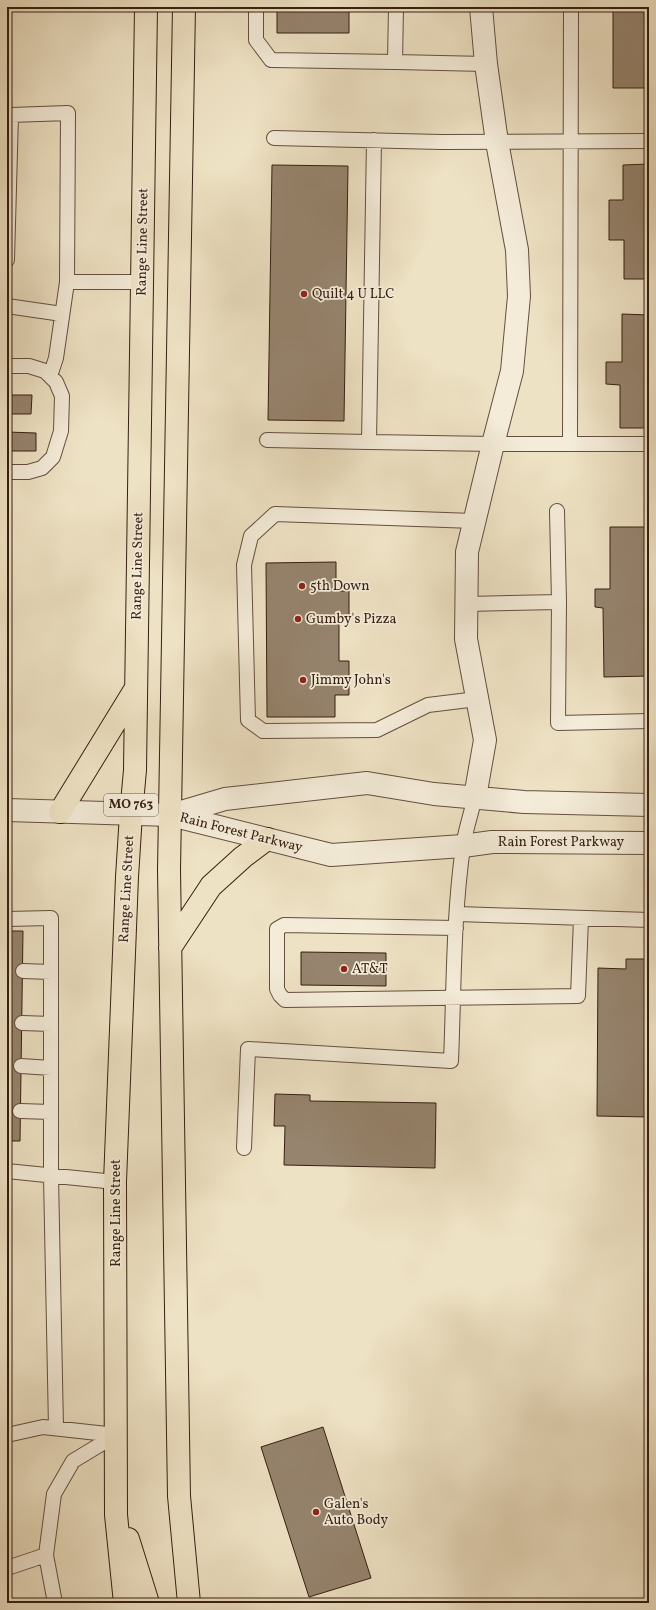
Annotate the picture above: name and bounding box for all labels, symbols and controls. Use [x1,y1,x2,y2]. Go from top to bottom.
street label: Range Line Street [133,188,153,296]
place label: Quilt 4 U LLC [312,285,394,304]
marker: Quilt 4 U LLC [299,289,309,299]
street label: Range Line Street [128,512,148,620]
place label: 5th Down [310,577,370,596]
marker: 5th Down [297,581,307,591]
place label: Gumby's Pizza [306,610,397,629]
marker: Gumby's Pizza [293,614,303,624]
place label: Jimmy John's [311,671,391,690]
marker: Jimmy John's [298,675,308,685]
road number: MO 763 [104,794,158,816]
street label: Rain Forest Parkway [177,809,305,858]
street label: Rain Forest Parkway [498,833,625,852]
street label: Range Line Street [115,834,139,943]
place label: AT&T [352,960,388,979]
marker: AT&T [339,964,349,974]
street label: Range Line Street [107,1159,126,1267]
place label: Galen's Auto Body [324,1495,389,1530]
marker: Galen's Auto Body [311,1507,321,1517]

